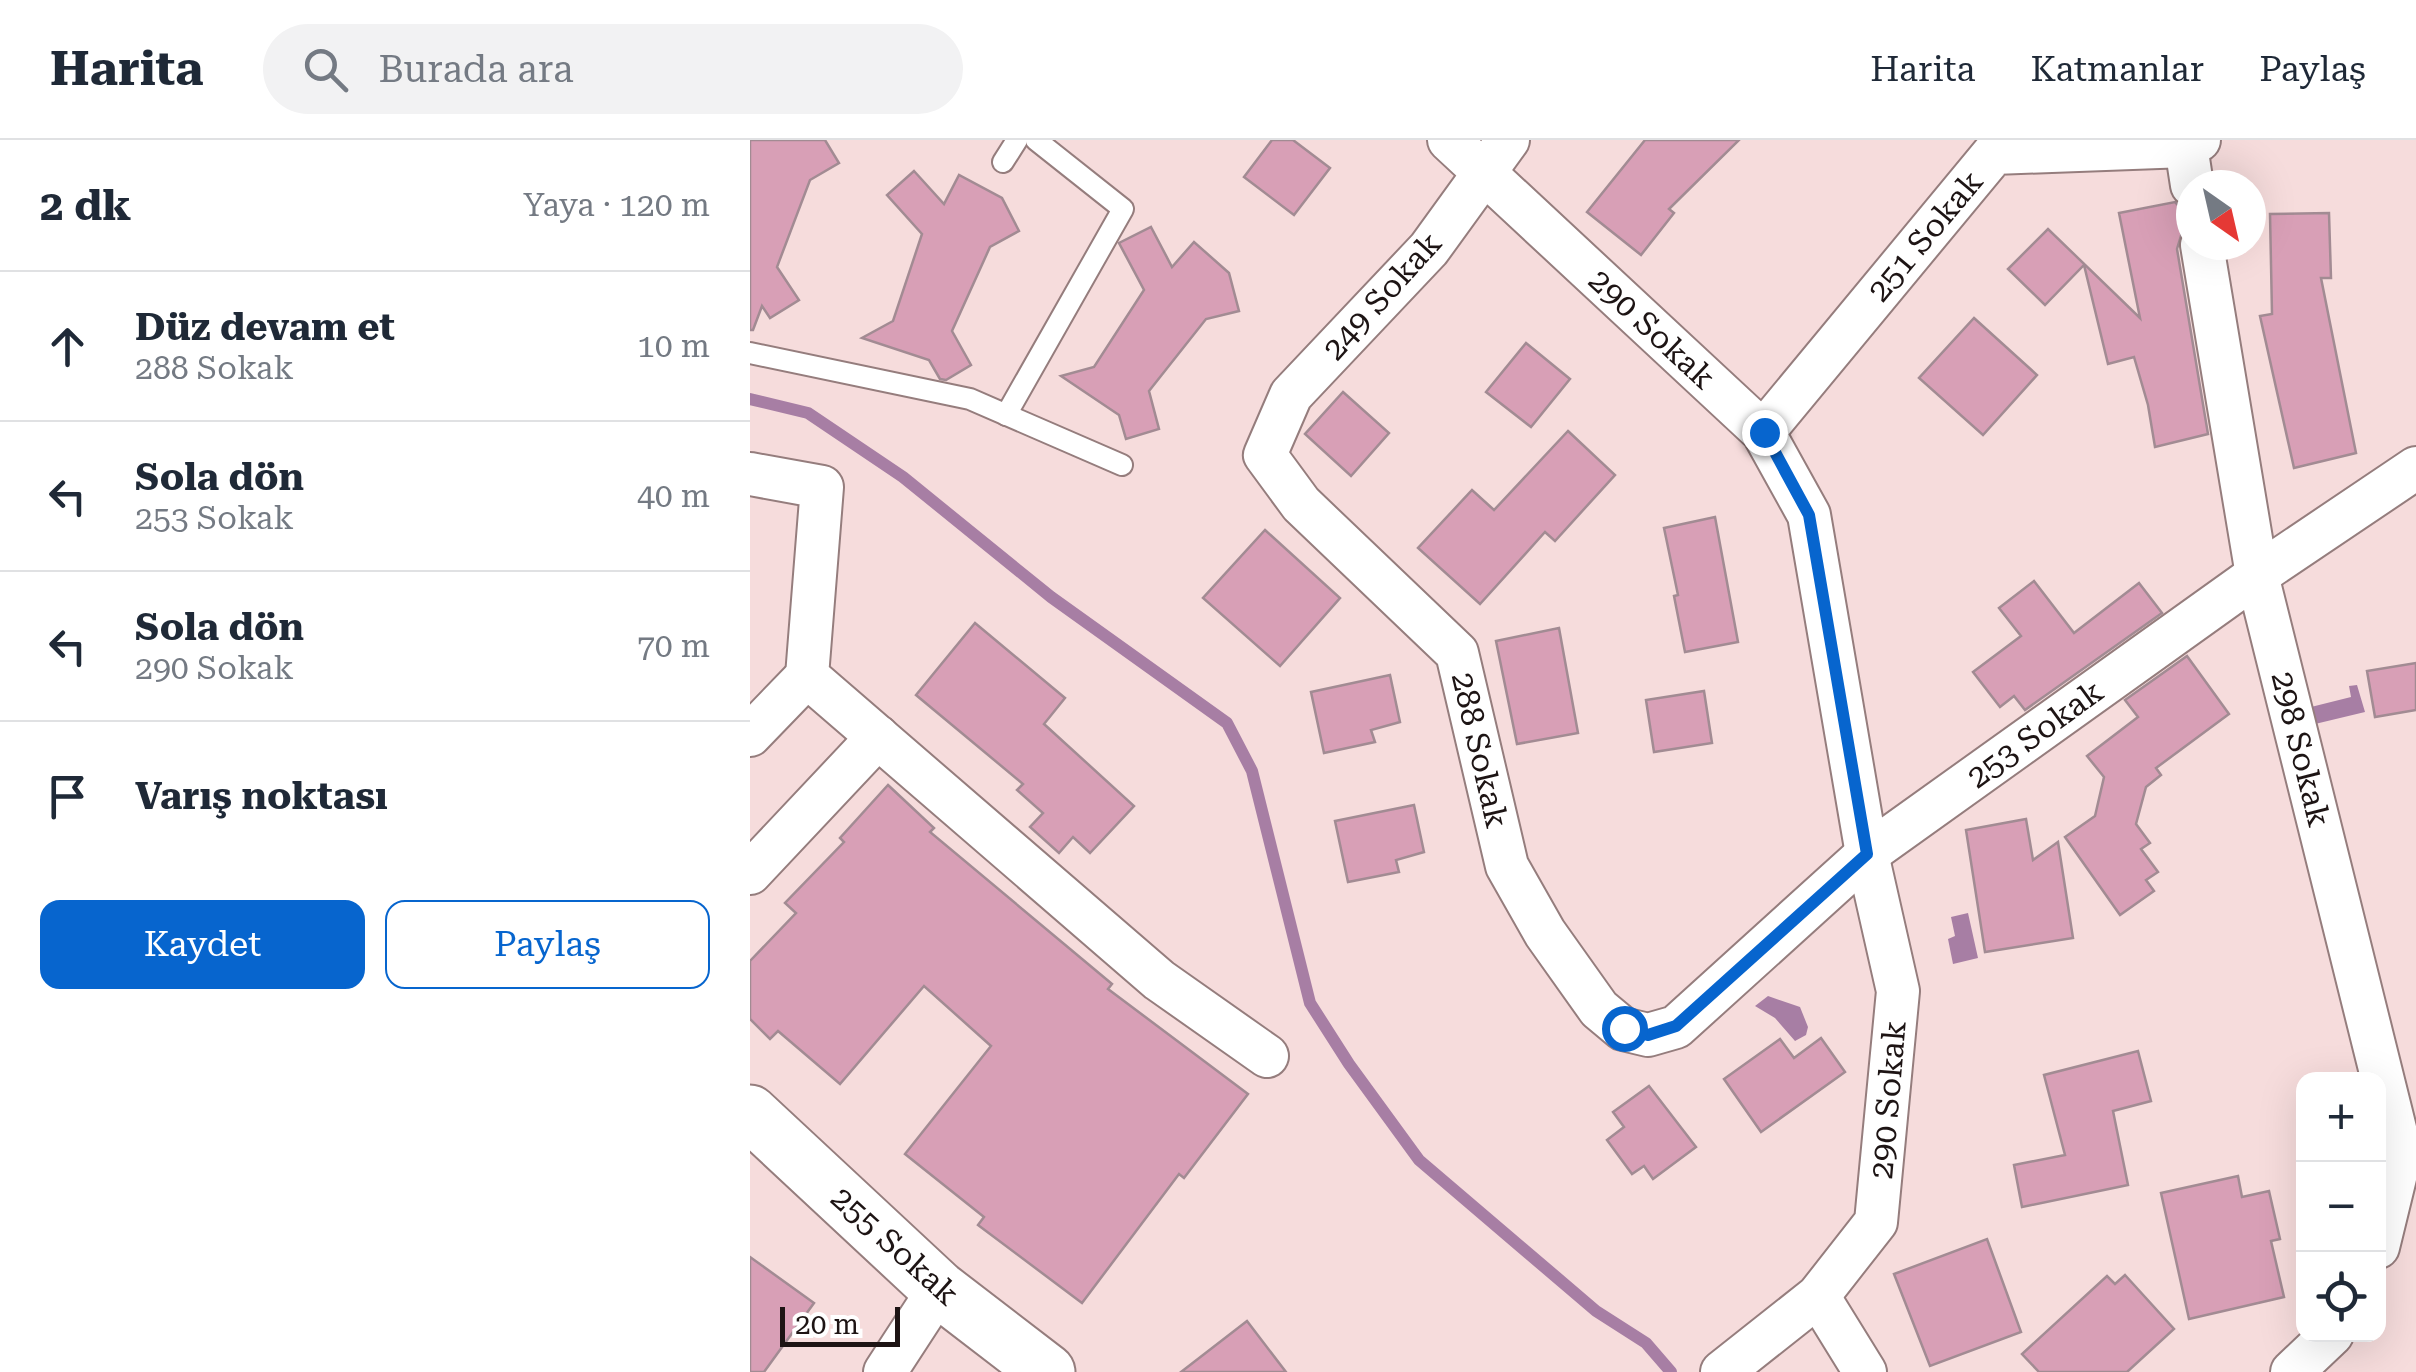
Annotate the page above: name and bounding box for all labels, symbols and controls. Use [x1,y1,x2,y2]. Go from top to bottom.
search box [263,24,963,114]
text: Harita [50,41,203,97]
icon: search [298,42,353,97]
text: Burada ara [378,47,574,91]
text: Harita [1870,49,1975,90]
text: Katmanlar [2030,49,2204,90]
text: Paylaş [2259,49,2366,90]
street label: 251 Sokak [1859,163,1991,309]
north arrow [2176,170,2266,260]
text: 2 dk [40,181,131,230]
text: Yaya · 120 m [523,186,710,224]
street label: 249 Sokak [1315,224,1449,368]
street label: 290 Sokak [1581,261,1723,397]
text: Düz devam et [135,305,395,349]
icon: ahead [40,319,95,374]
text: 10 m [637,327,710,365]
text: 288 Sokak [135,349,294,387]
route end [1742,410,1788,456]
text: Sola dön [135,455,304,499]
icon: left [40,469,95,524]
text: 40 m [637,477,710,515]
text: 253 Sokak [135,499,294,537]
text: Sola dön [135,605,304,649]
icon: left [40,619,95,674]
text: 70 m [637,627,710,665]
text: 290 Sokak [135,649,294,687]
street label: 298 Sokak [2263,667,2339,831]
street label: 288 Sokak [1444,668,1516,832]
street label: 253 Sokak [1960,672,2110,796]
icon: arrive [40,769,95,824]
text: Varış noktası [135,774,388,818]
button: Kaydet [40,900,365,989]
button: Paylaş [385,900,710,989]
route start [1602,1006,1648,1052]
street label: 290 Sokak [1862,1019,1914,1181]
map controls [2296,1072,2386,1342]
button: + [2296,1072,2386,1162]
button: − [2296,1162,2386,1252]
street label: 255 Sokak [823,1179,967,1313]
button: locate [2296,1252,2386,1342]
scale bar [780,1302,900,1346]
text: 20 m [795,1308,859,1341]

